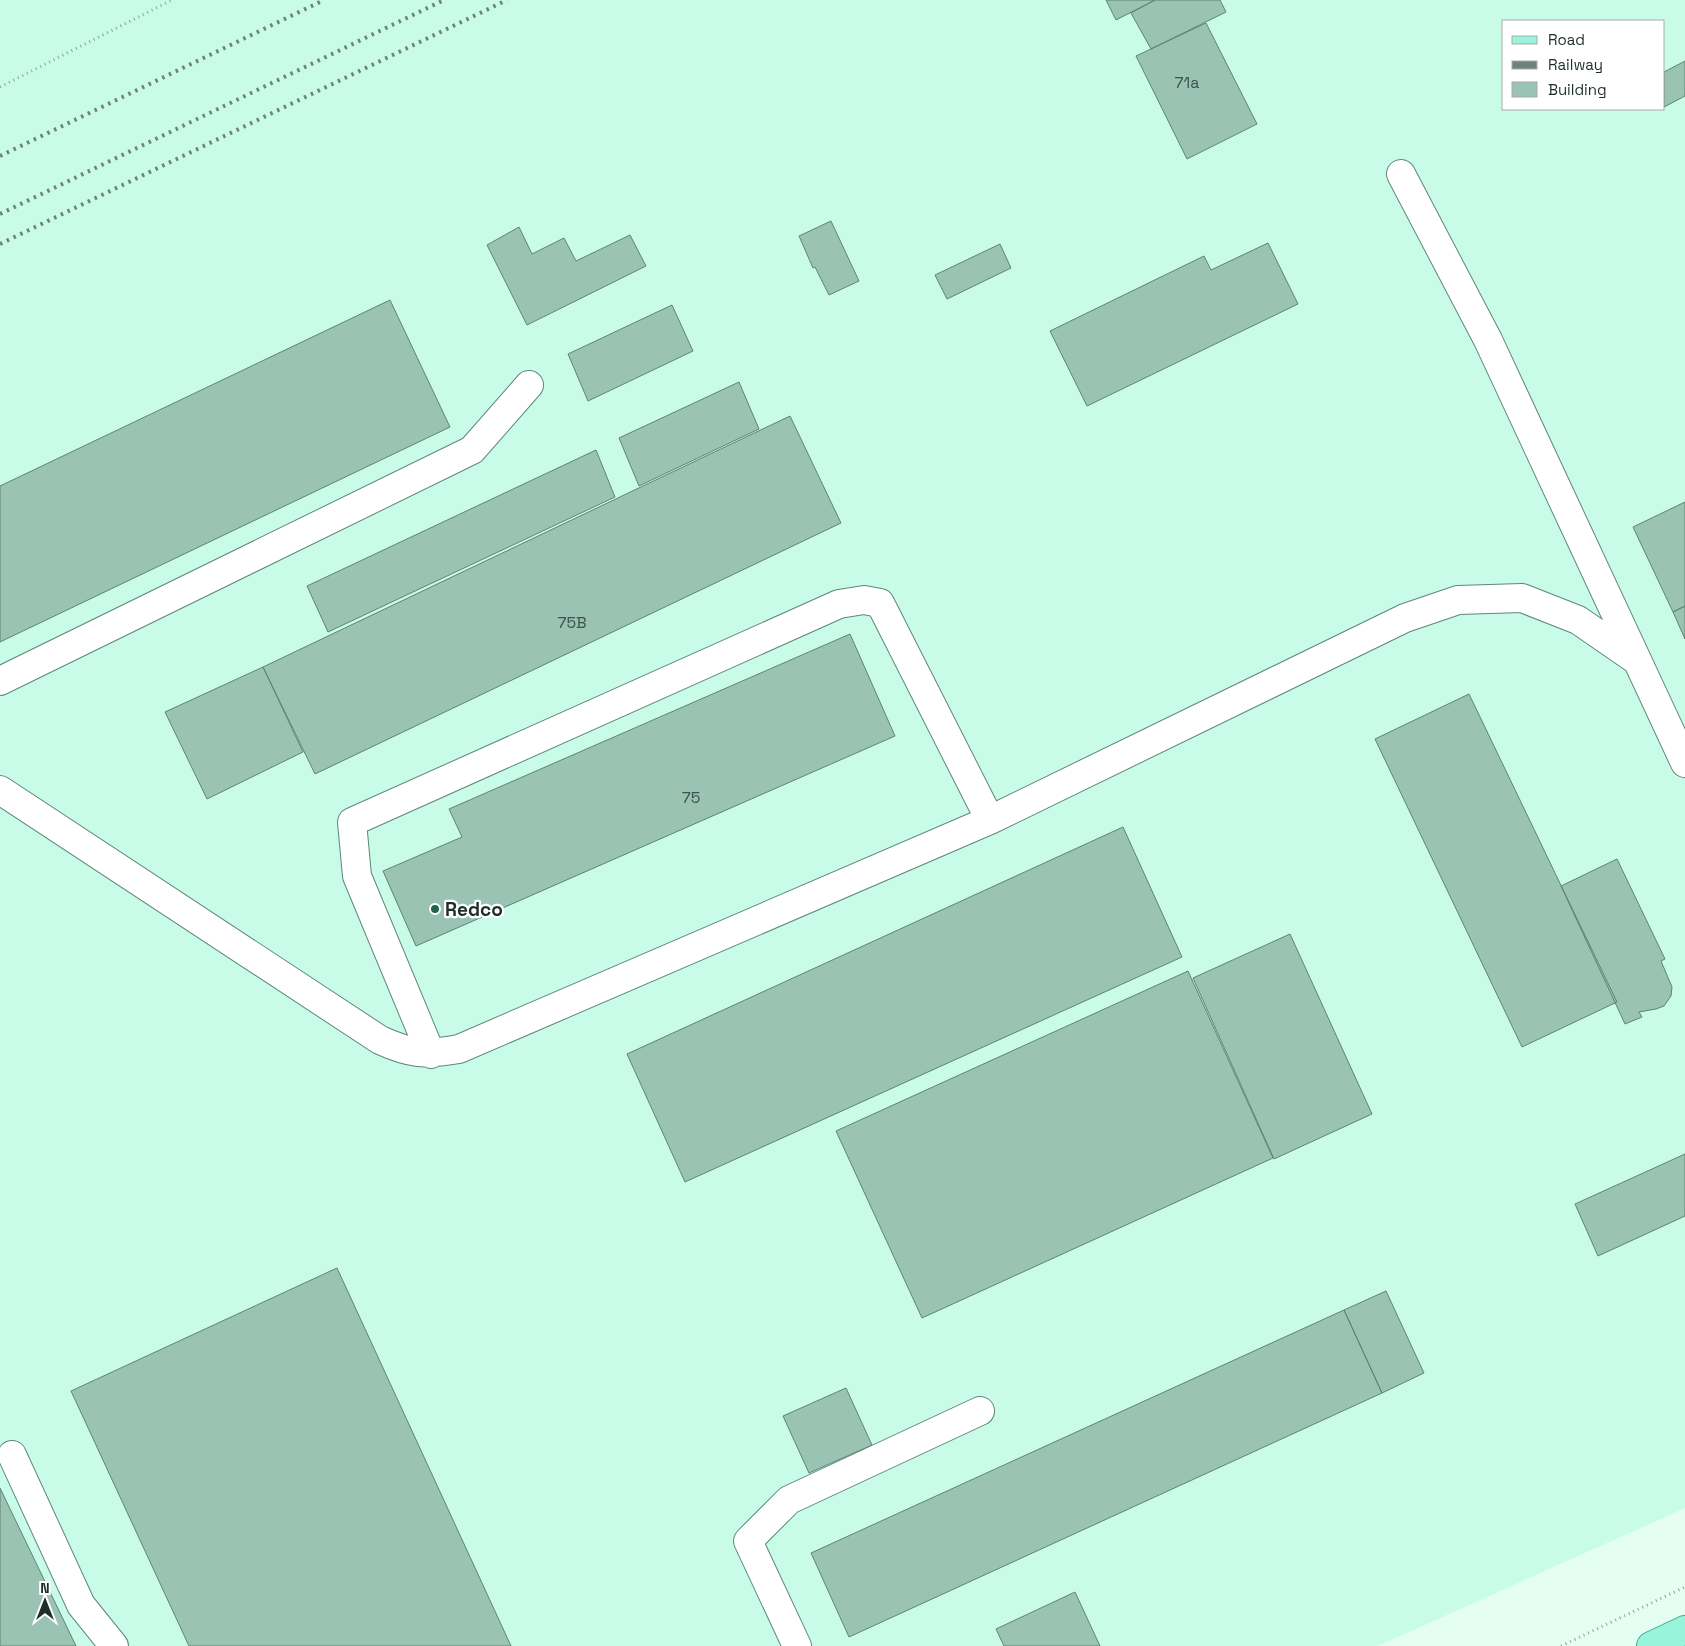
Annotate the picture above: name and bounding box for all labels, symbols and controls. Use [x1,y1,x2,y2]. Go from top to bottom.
legend [1502,20,1665,110]
text: Road [1548,30,1585,49]
text: Railway [1548,55,1603,74]
house number: 71a [1175,72,1199,93]
text: Building [1548,80,1607,99]
house number: 75B [557,612,587,633]
house number: 75 [682,787,700,808]
place label: Redco [445,897,503,922]
marker: Redco [429,903,441,915]
north arrow [20,1576,70,1626]
text: N [40,1579,50,1597]

